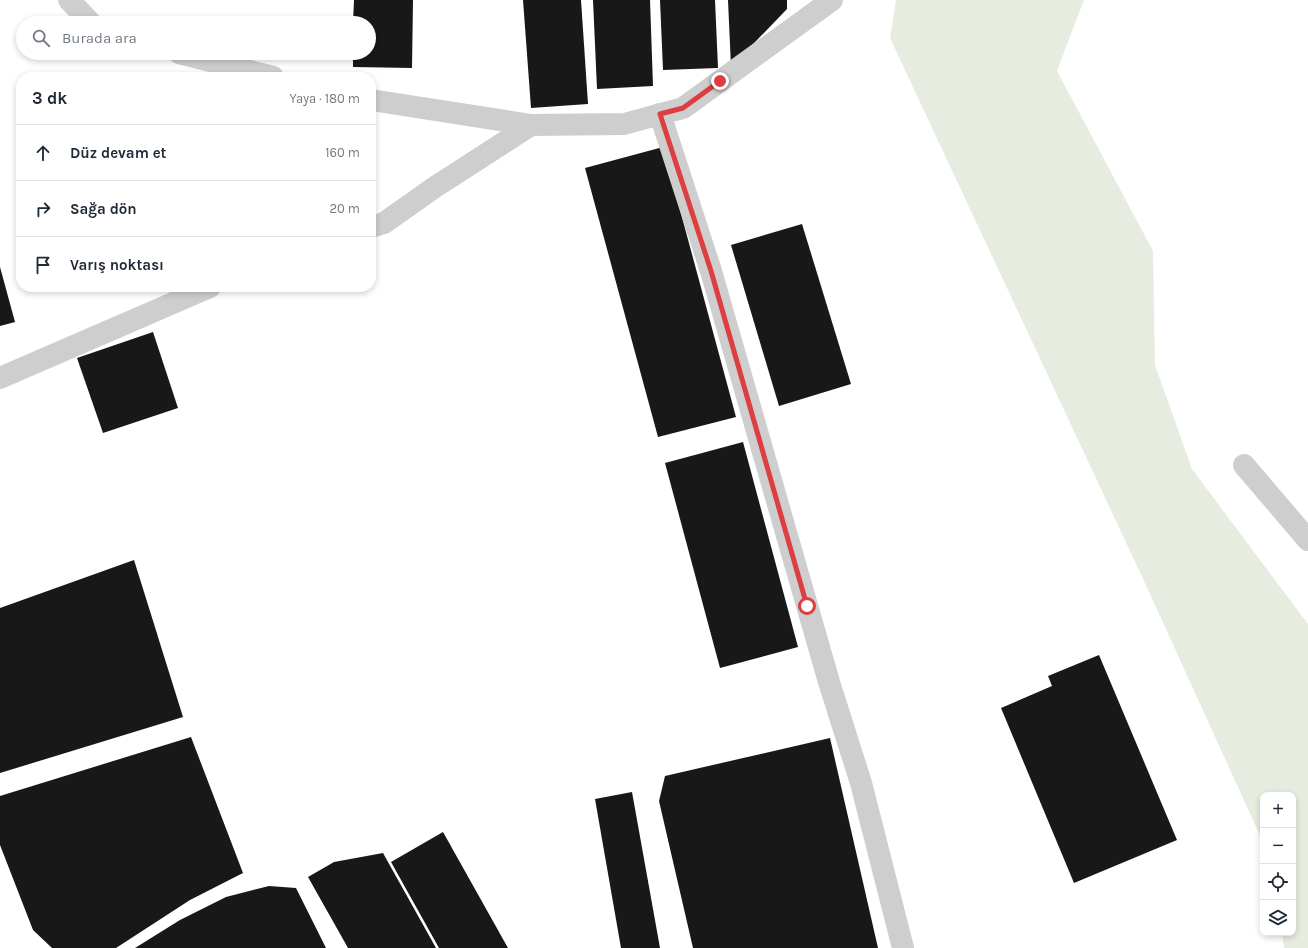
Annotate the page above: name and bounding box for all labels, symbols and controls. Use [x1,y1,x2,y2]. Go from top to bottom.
search box [16,16,376,60]
icon: search [30,27,52,49]
text: Burada ara [62,29,137,47]
route end [711,72,729,90]
text: 3 dk [32,88,67,108]
text: Yaya · 180 m [290,91,360,106]
icon: ahead [32,142,54,164]
text: Düz devam et [70,144,167,162]
text: 160 m [325,145,360,160]
icon: right [32,198,54,220]
text: Sağa dön [70,200,137,218]
text: 20 m [330,201,360,216]
icon: arrive [32,254,54,276]
text: Varış noktası [70,256,164,274]
route start [798,597,816,615]
map controls [1260,792,1296,936]
button: + [1260,792,1296,828]
button: − [1260,828,1296,864]
button: locate [1260,864,1296,900]
button: layers [1260,900,1296,936]

